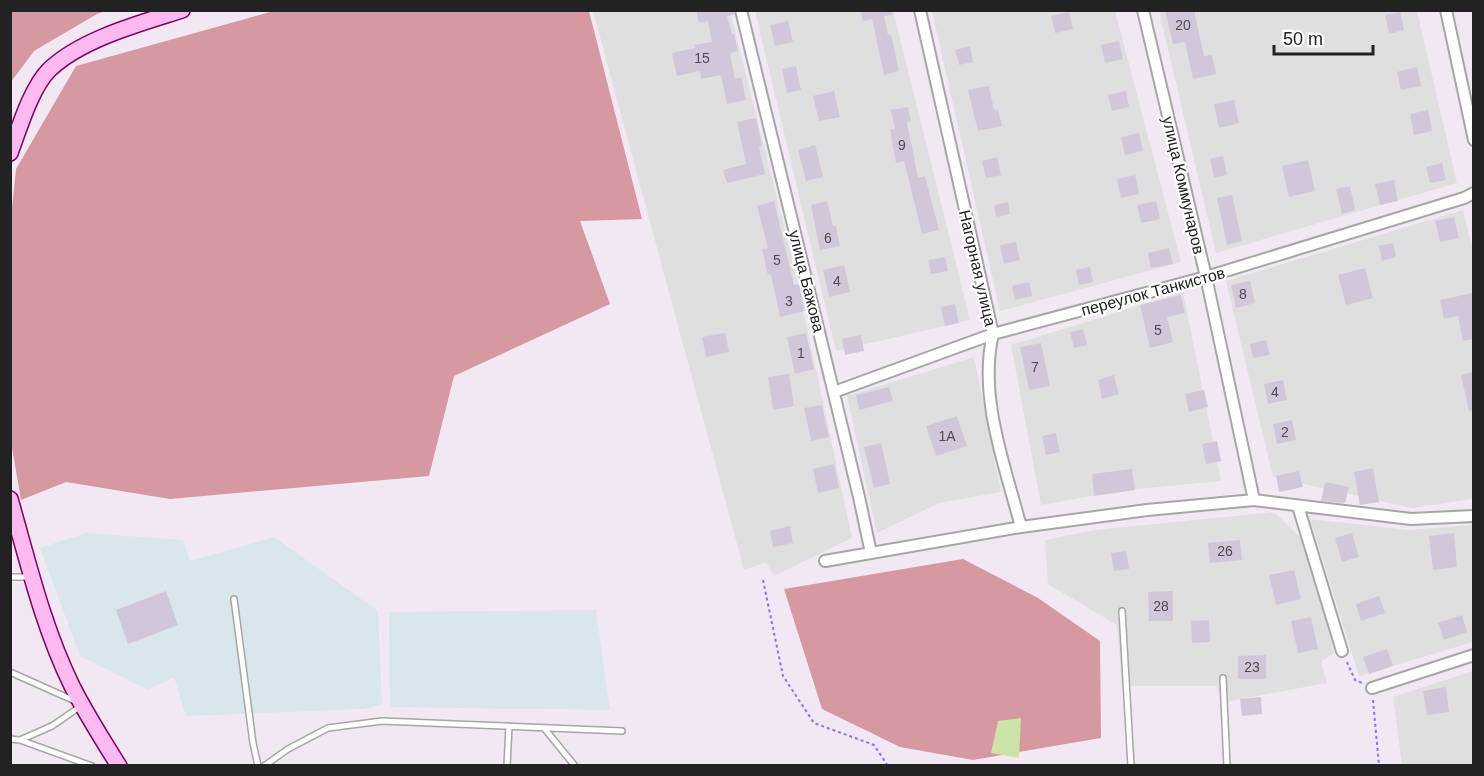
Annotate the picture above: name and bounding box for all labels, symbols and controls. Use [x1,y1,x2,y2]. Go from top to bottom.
house number: 20 [1175,17,1191,33]
scale bar [1274,18,1373,56]
text: 50 m [1283,29,1323,49]
house number: 15 [694,50,710,66]
street label: улица Коммунаров [1159,115,1208,256]
house number: 9 [898,137,906,153]
street label: Нагорная улица [956,208,999,328]
street label: улица Бажова [786,228,827,334]
house number: 6 [824,230,832,246]
house number: 5 [773,252,781,268]
street label: переулок Танкистов [1079,264,1227,319]
house number: 4 [833,273,841,289]
house number: 8 [1239,286,1247,302]
house number: 3 [785,293,793,309]
house number: 5 [1154,322,1162,338]
house number: 1 [797,345,805,361]
house number: 7 [1031,359,1039,375]
house number: 4 [1271,384,1279,400]
house number: 2 [1281,424,1289,440]
house number: 1А [938,428,956,444]
house number: 26 [1217,543,1233,559]
house number: 28 [1153,598,1169,614]
house number: 23 [1244,659,1260,675]

